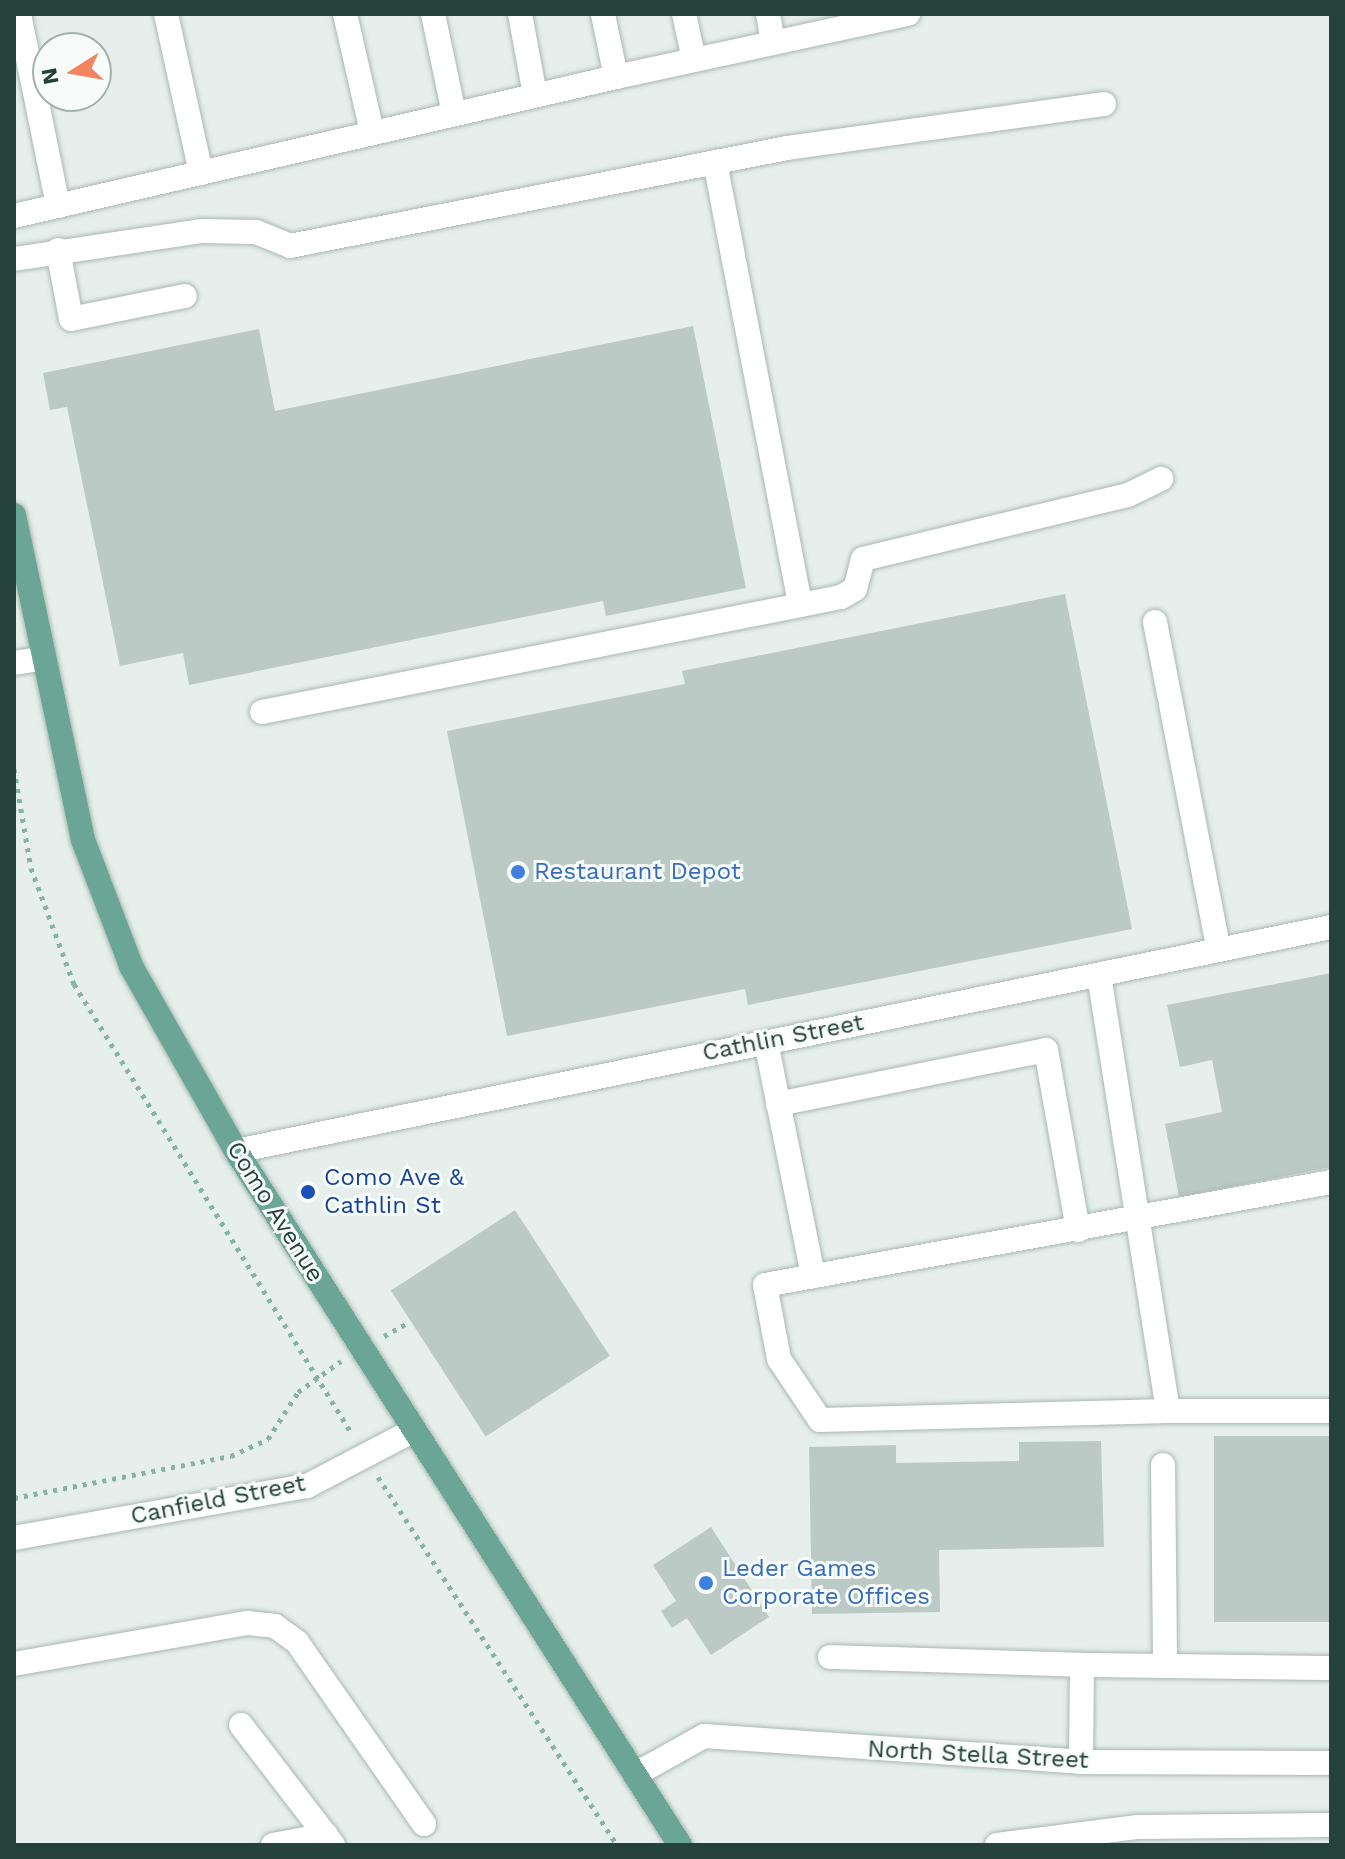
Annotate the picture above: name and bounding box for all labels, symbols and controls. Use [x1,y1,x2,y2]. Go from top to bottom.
north arrow [32,32,112,112]
text: N [36,66,64,87]
place label: Restaurant Depot [534,858,741,886]
marker: Restaurant Depot [509,863,527,881]
street label: Cathlin Street [700,1008,866,1068]
street label: Como Avenue [220,1136,330,1288]
place label: Como Ave & Cathlin St [324,1164,465,1220]
marker: Como Ave & Cathlin St [299,1183,317,1201]
street label: Canfield Street [128,1469,308,1531]
place label: Leder Games Corporate Offices [722,1555,930,1611]
marker: Leder Games Corporate Offices [697,1574,715,1592]
street label: North Stella Street [866,1735,1090,1775]

